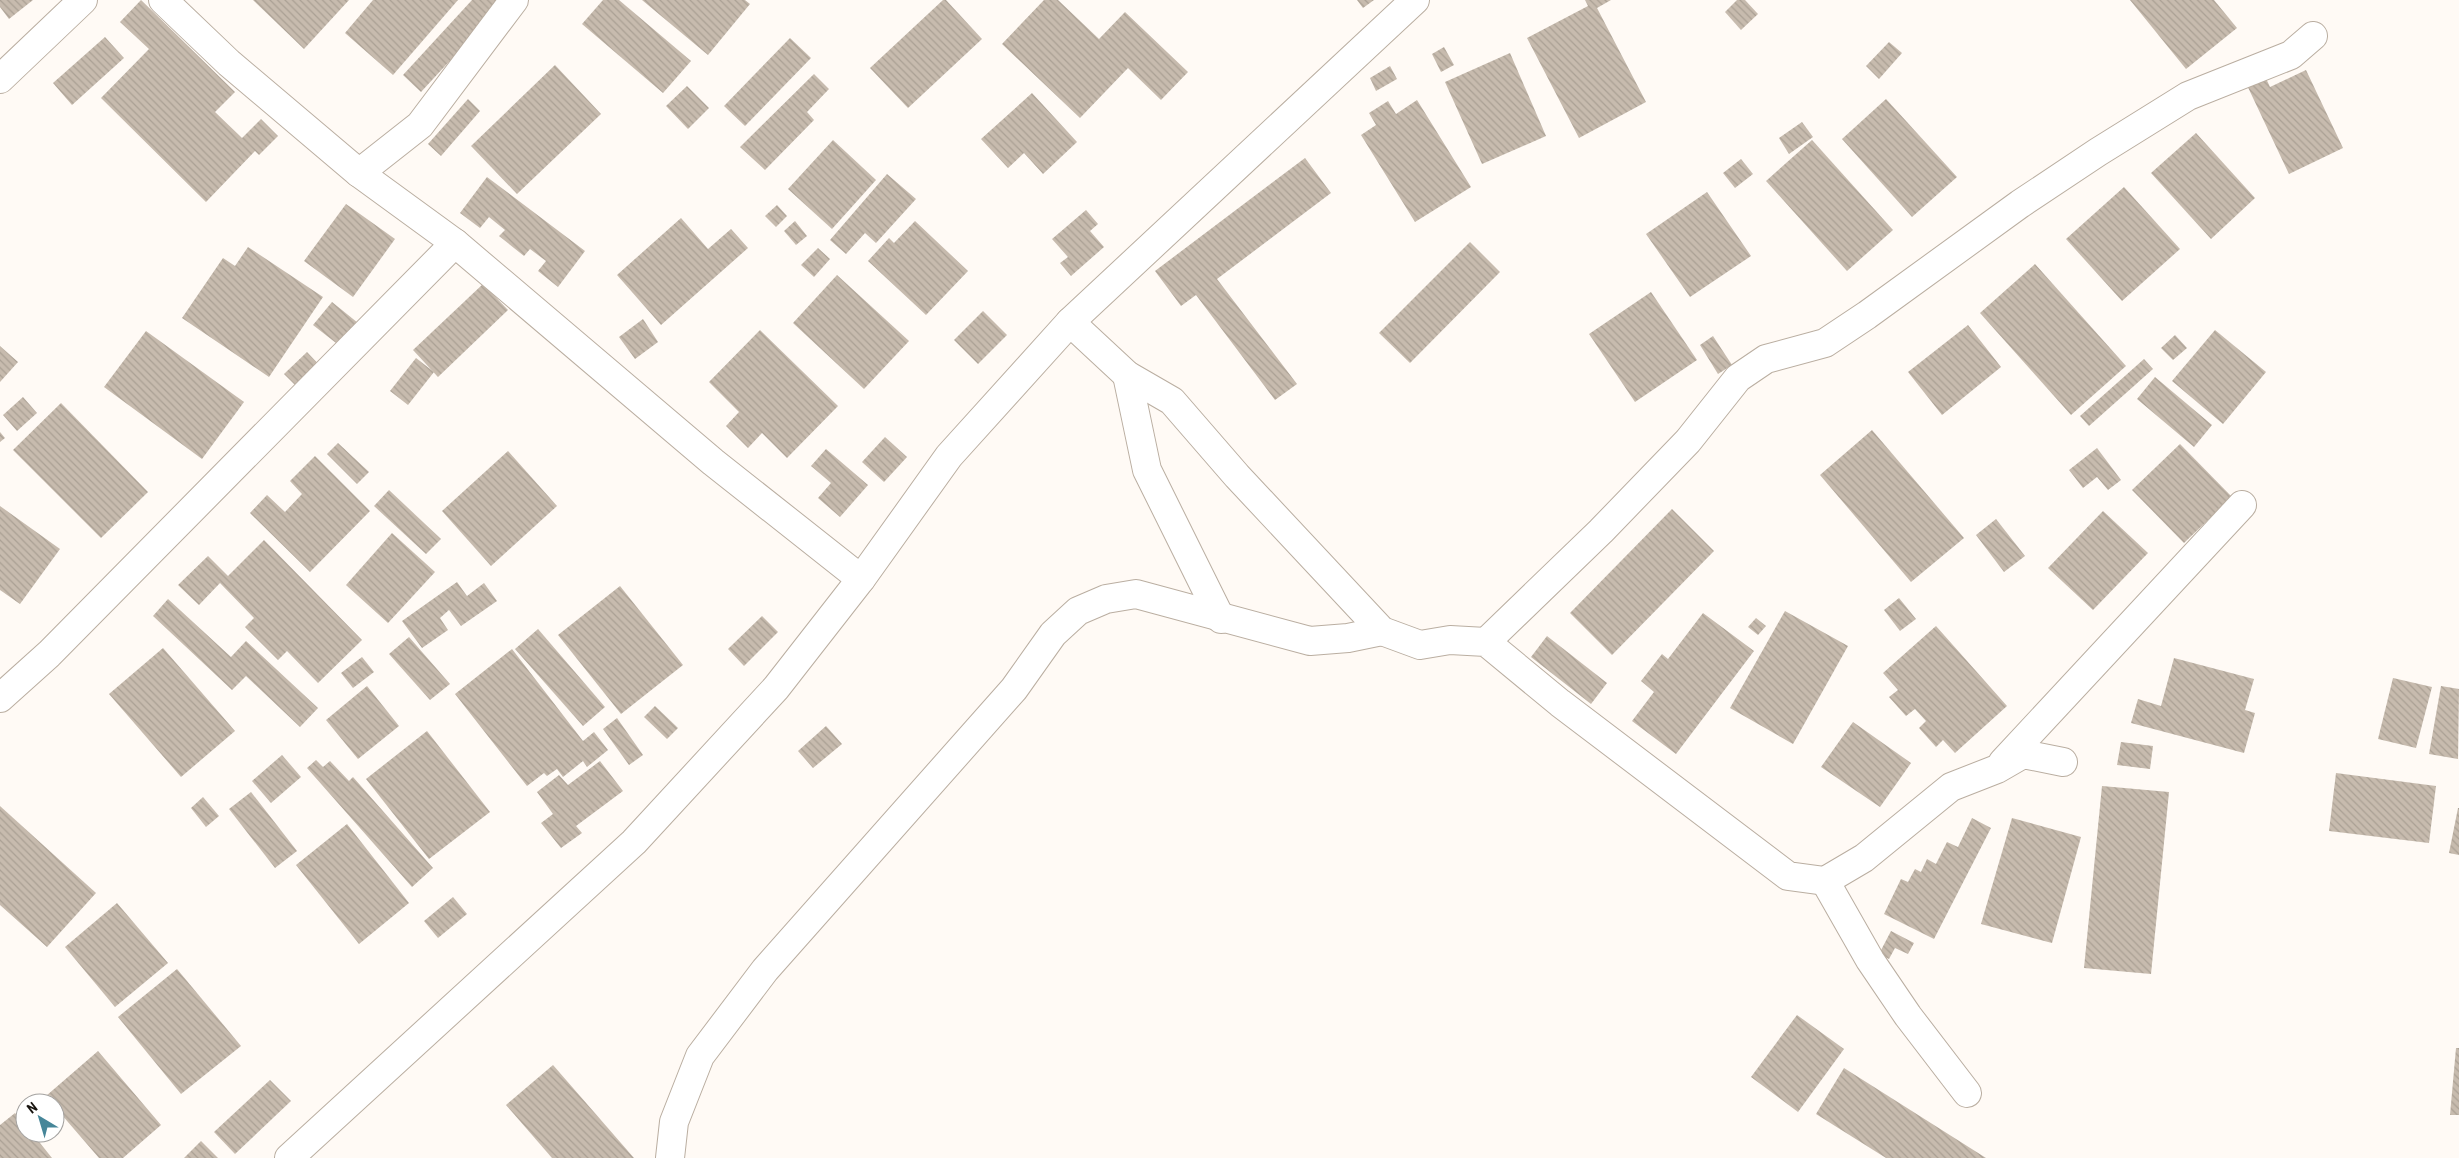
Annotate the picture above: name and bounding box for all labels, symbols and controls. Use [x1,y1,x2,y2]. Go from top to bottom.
north arrow [15,1093,65,1143]
text: N [24,1099,40,1117]

